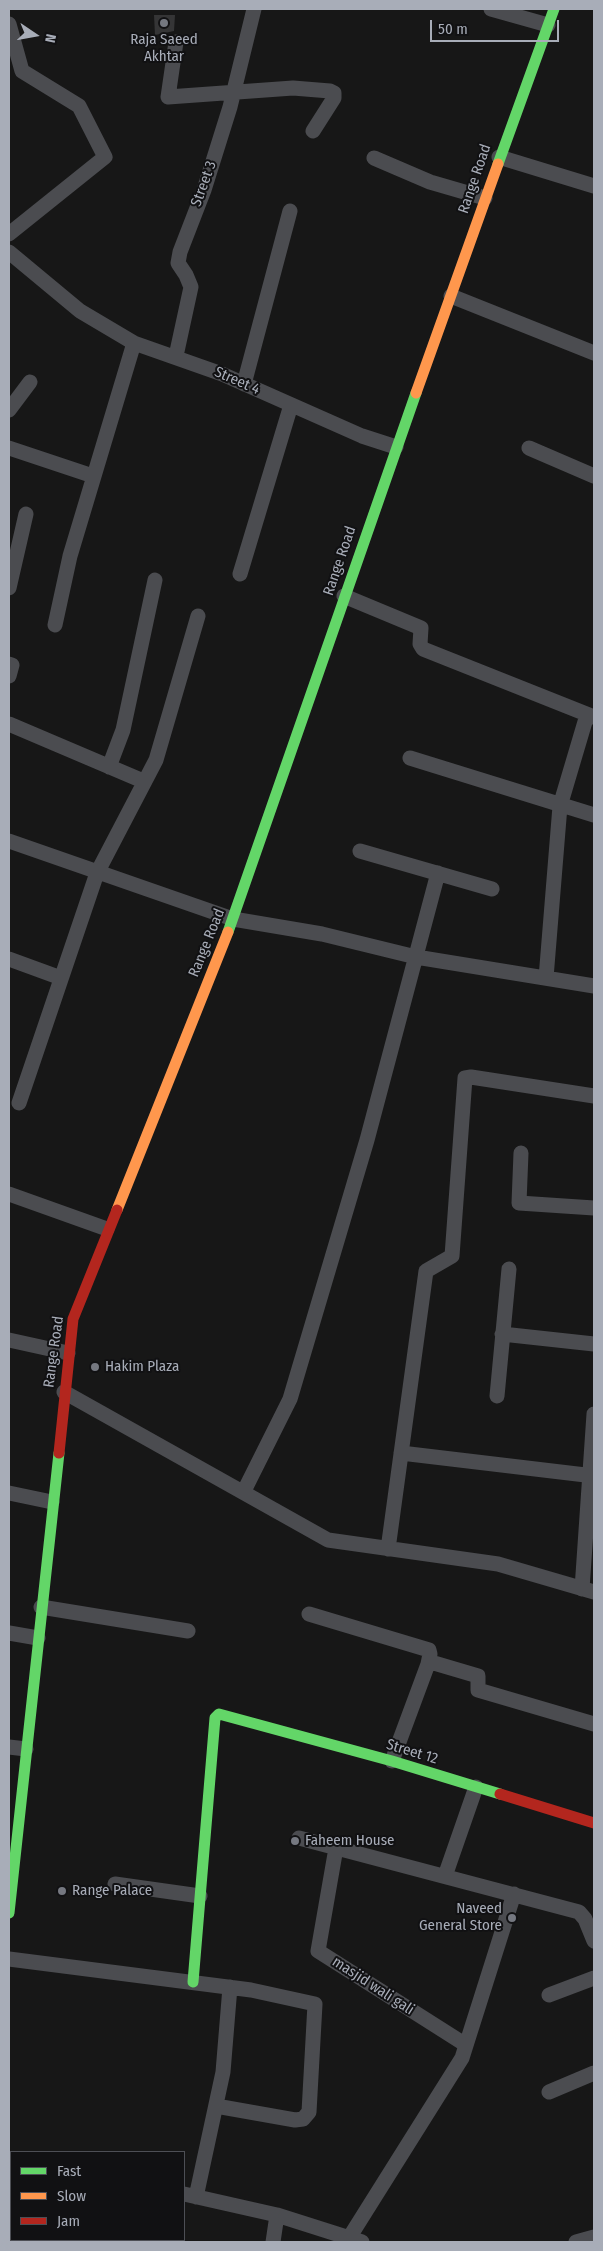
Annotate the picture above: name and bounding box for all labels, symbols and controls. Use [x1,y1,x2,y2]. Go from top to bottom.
north arrow [10,10,60,60]
scale bar [433,10,562,42]
marker: Raja Saeed Akhtar [158,17,170,29]
text: 50 m [438,20,468,38]
place label: Raja Saeed Akhtar [130,31,198,66]
text: N [41,32,59,44]
street label: Range Road [455,142,495,216]
street label: Street 3 [187,159,221,209]
street label: Street 4 [212,363,262,399]
street label: Range Road [320,524,360,598]
street label: Range Road [185,906,229,980]
street label: Range Road [40,1315,68,1389]
place label: Hakim Plaza [105,1358,179,1376]
marker: Hakim Plaza [89,1361,101,1373]
street label: Street 12 [384,1736,440,1768]
place label: Faheem House [305,1832,394,1850]
marker: Faheem House [289,1835,301,1847]
place label: Range Palace [72,1882,152,1900]
marker: Range Palace [56,1885,68,1897]
place label: Naveed General Store [419,1900,502,1935]
marker: Naveed General Store [506,1912,518,1924]
street label: masjid wali gali [329,1953,417,2019]
legend [10,2151,185,2241]
text: Fast [57,2162,81,2180]
text: Slow [57,2187,86,2205]
text: Jam [57,2212,80,2230]

